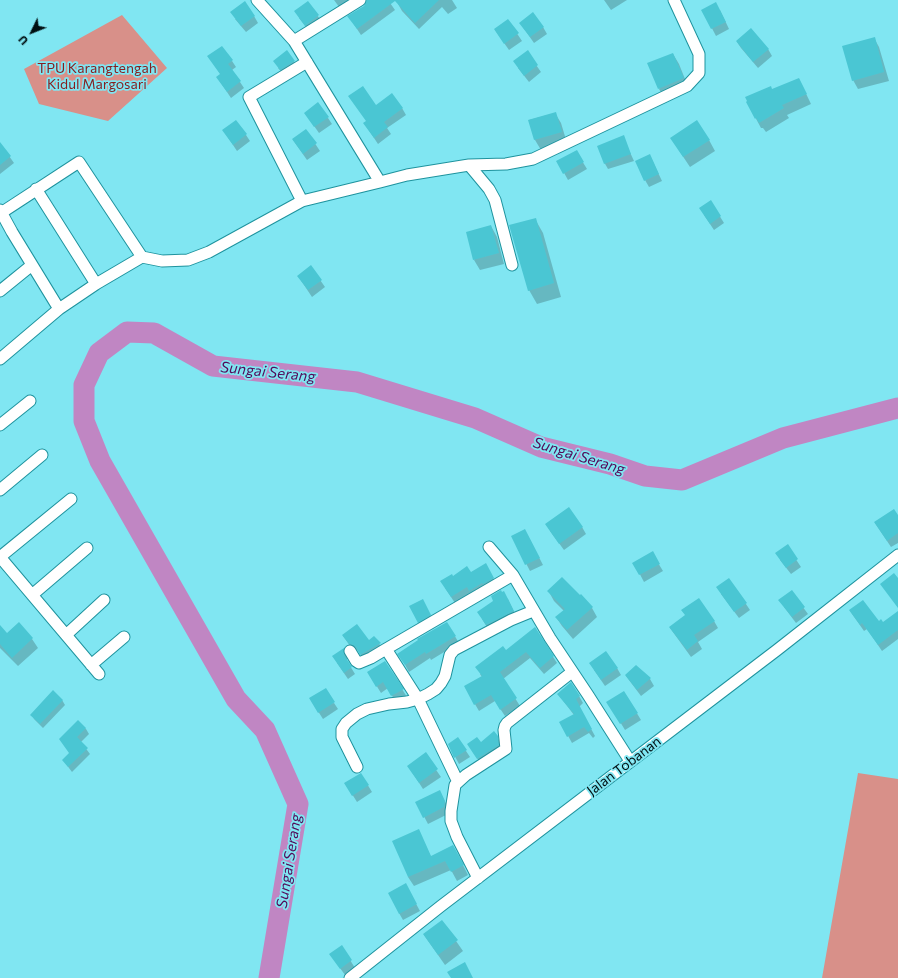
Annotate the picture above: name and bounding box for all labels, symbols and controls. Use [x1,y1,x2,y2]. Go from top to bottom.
north arrow [12,12,52,52]
text: U [15,33,30,48]
park label: TPU Karangtengah Kidul Margosari [37,60,157,92]
water label: Sungai Serang [220,358,316,386]
water label: Sungai Serang [531,433,627,479]
street label: Jalan Tobanan [584,733,664,799]
water label: Sungai Serang [273,812,305,910]

